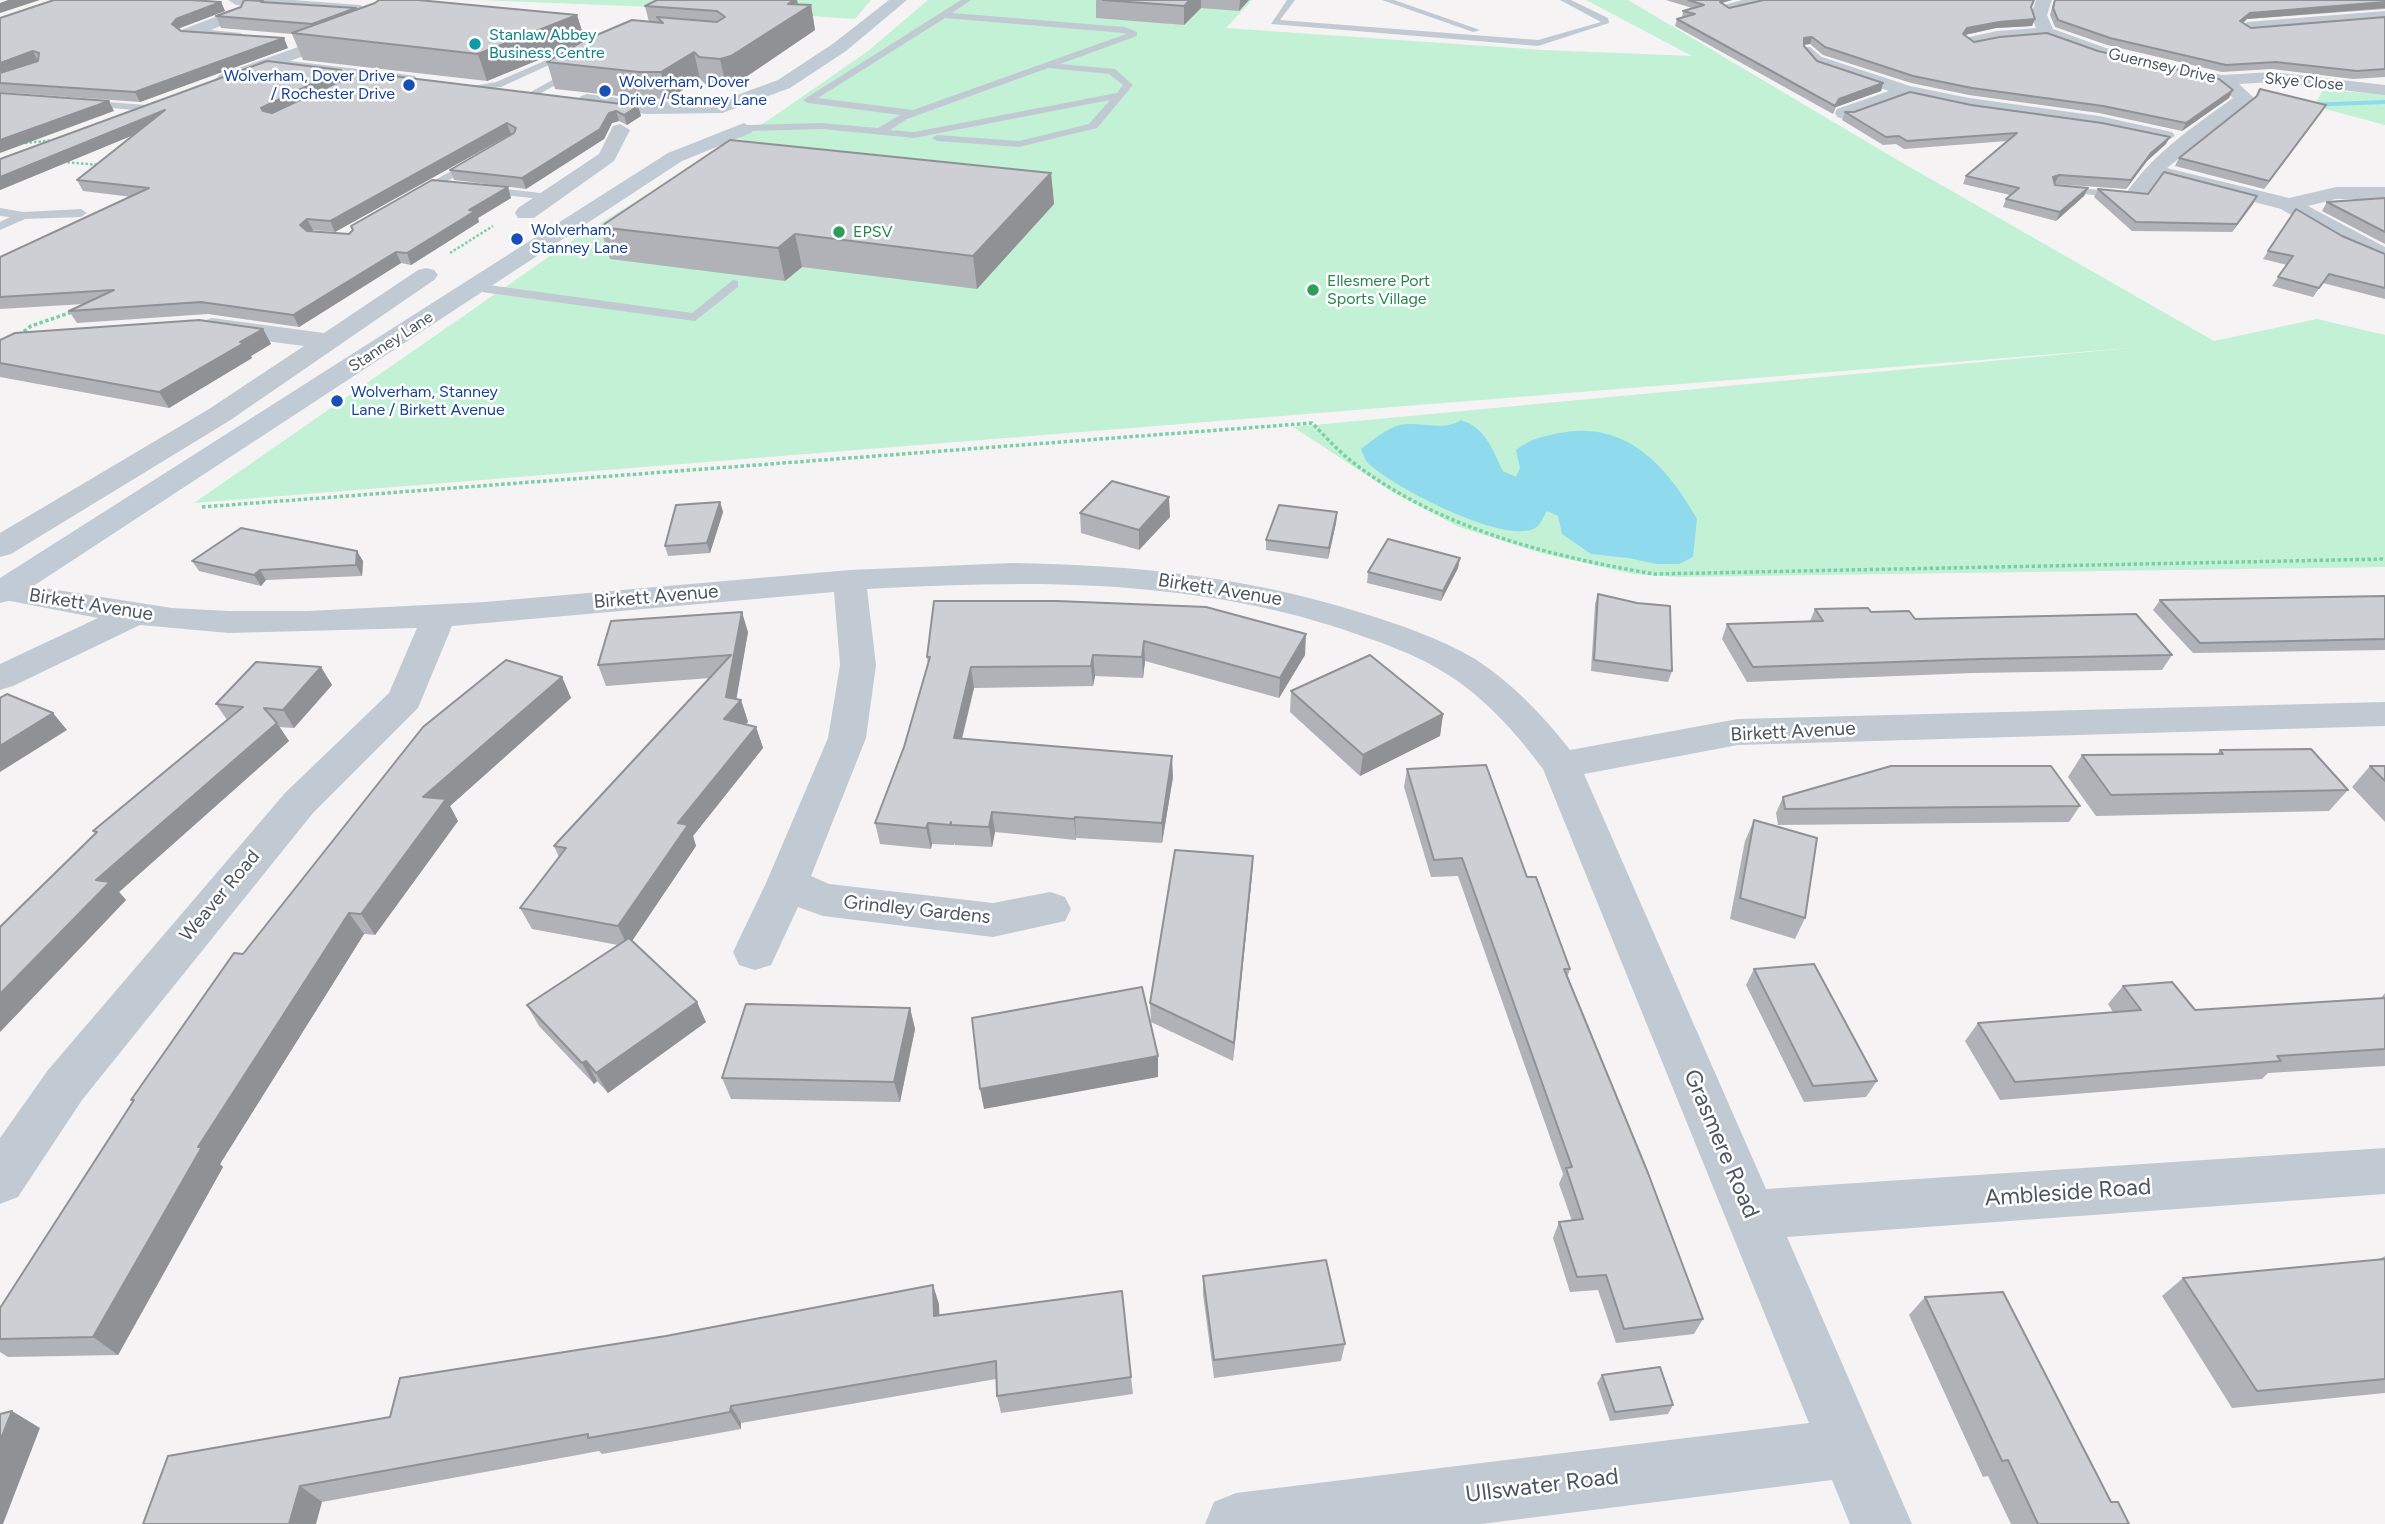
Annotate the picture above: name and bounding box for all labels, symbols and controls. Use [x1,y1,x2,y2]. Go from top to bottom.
place label: Stanlaw Abbey Business Centre [489,25,605,63]
marker: Stanlaw Abbey Business Centre [467,36,483,52]
street label: Guernsey Drive [2106,44,2218,88]
place label: Wolverham, Dover Drive / Rochester Drive [224,66,395,104]
street label: Skye Close [2264,69,2344,95]
place label: Wolverham, Dover Drive / Stanney Lane [619,72,767,110]
marker: Wolverham, Dover Drive / Rochester Drive [401,77,417,93]
marker: Wolverham, Dover Drive / Stanney Lane [597,83,613,99]
place label: Wolverham, Stanney Lane [531,220,628,258]
place label: EPSV [853,222,893,242]
marker: EPSV [831,224,847,240]
marker: Wolverham, Stanney Lane [509,231,525,247]
place label: Ellesmere Port Sports Village [1327,271,1430,309]
marker: Ellesmere Port Sports Village [1305,282,1321,298]
street label: Stanney Lane [345,308,437,376]
place label: Wolverham, Stanney Lane / Birkett Avenue [351,382,505,420]
marker: Wolverham, Stanney Lane / Birkett Avenue [329,393,345,409]
street label: Birkett Avenue [1156,569,1284,611]
street label: Birkett Avenue [593,580,719,614]
street label: Birkett Avenue [27,584,155,626]
street label: Birkett Avenue [1730,717,1856,747]
street label: Weaver Road [175,846,265,946]
street label: Grindley Gardens [842,891,992,929]
street label: Grasmere Road [1677,1066,1765,1222]
street label: Ambleside Road [1984,1173,2152,1213]
street label: Ullswater Road [1464,1463,1620,1509]

